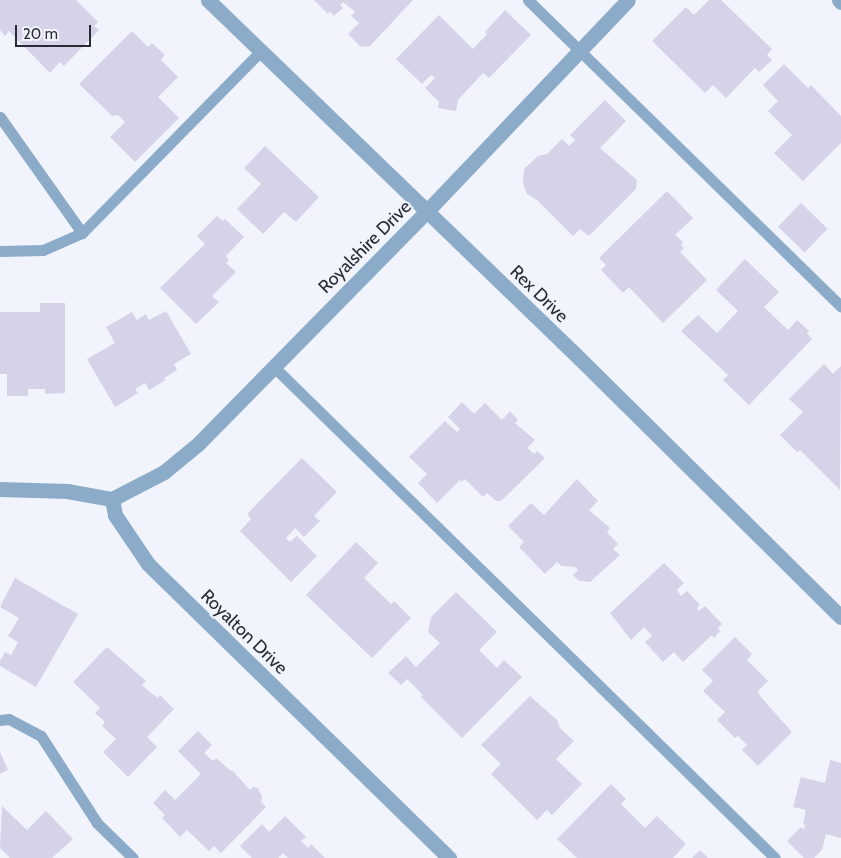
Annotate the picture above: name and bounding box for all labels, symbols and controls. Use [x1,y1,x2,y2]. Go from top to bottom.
scale bar [18,15,94,47]
text: 20 m [23,25,58,43]
street label: Royalshire Drive [314,196,416,298]
street label: Rex Drive [505,261,573,327]
street label: Royalton Drive [196,585,292,679]

